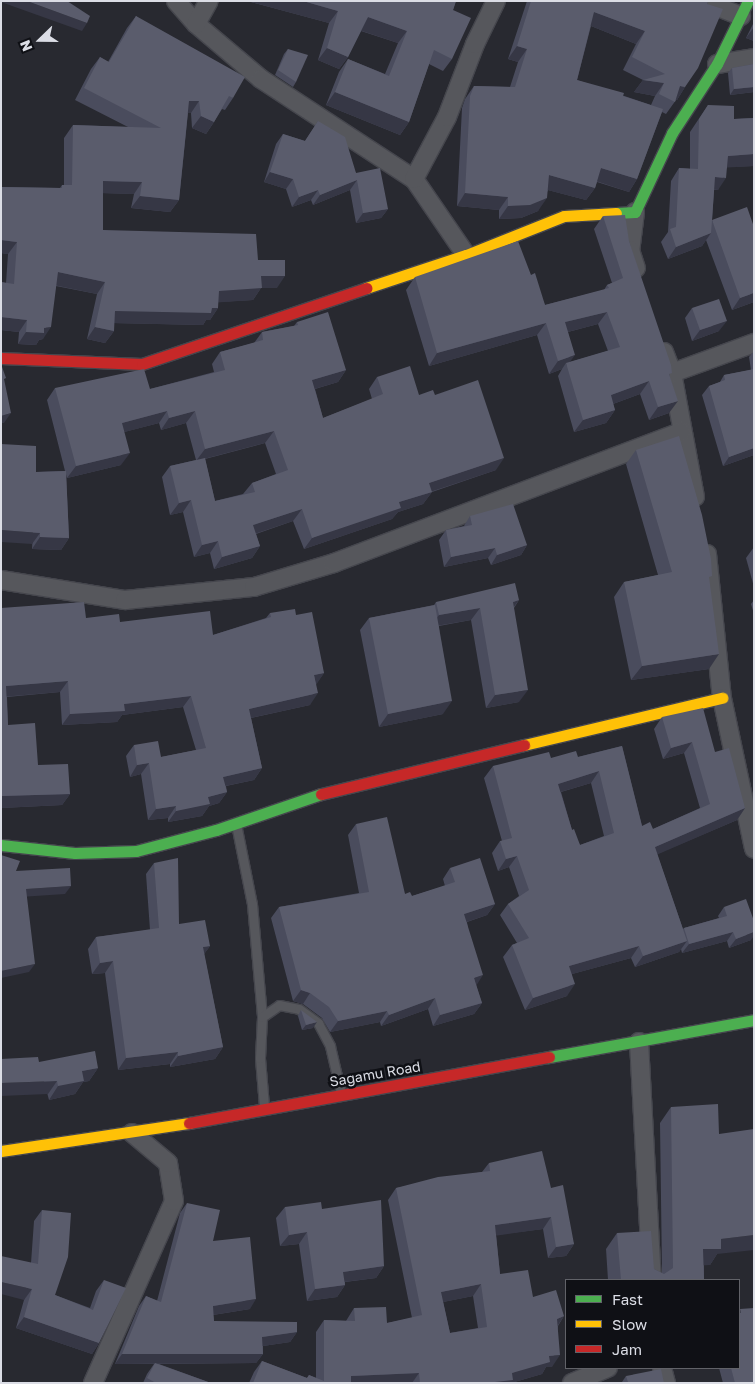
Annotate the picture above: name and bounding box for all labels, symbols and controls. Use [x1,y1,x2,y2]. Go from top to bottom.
north arrow [15,15,65,65]
text: N [16,38,36,54]
street label: Sagamu Road [328,1058,422,1090]
legend [565,1279,740,1369]
text: Fast [612,1290,643,1308]
text: Slow [612,1315,647,1333]
text: Jam [612,1340,642,1358]

